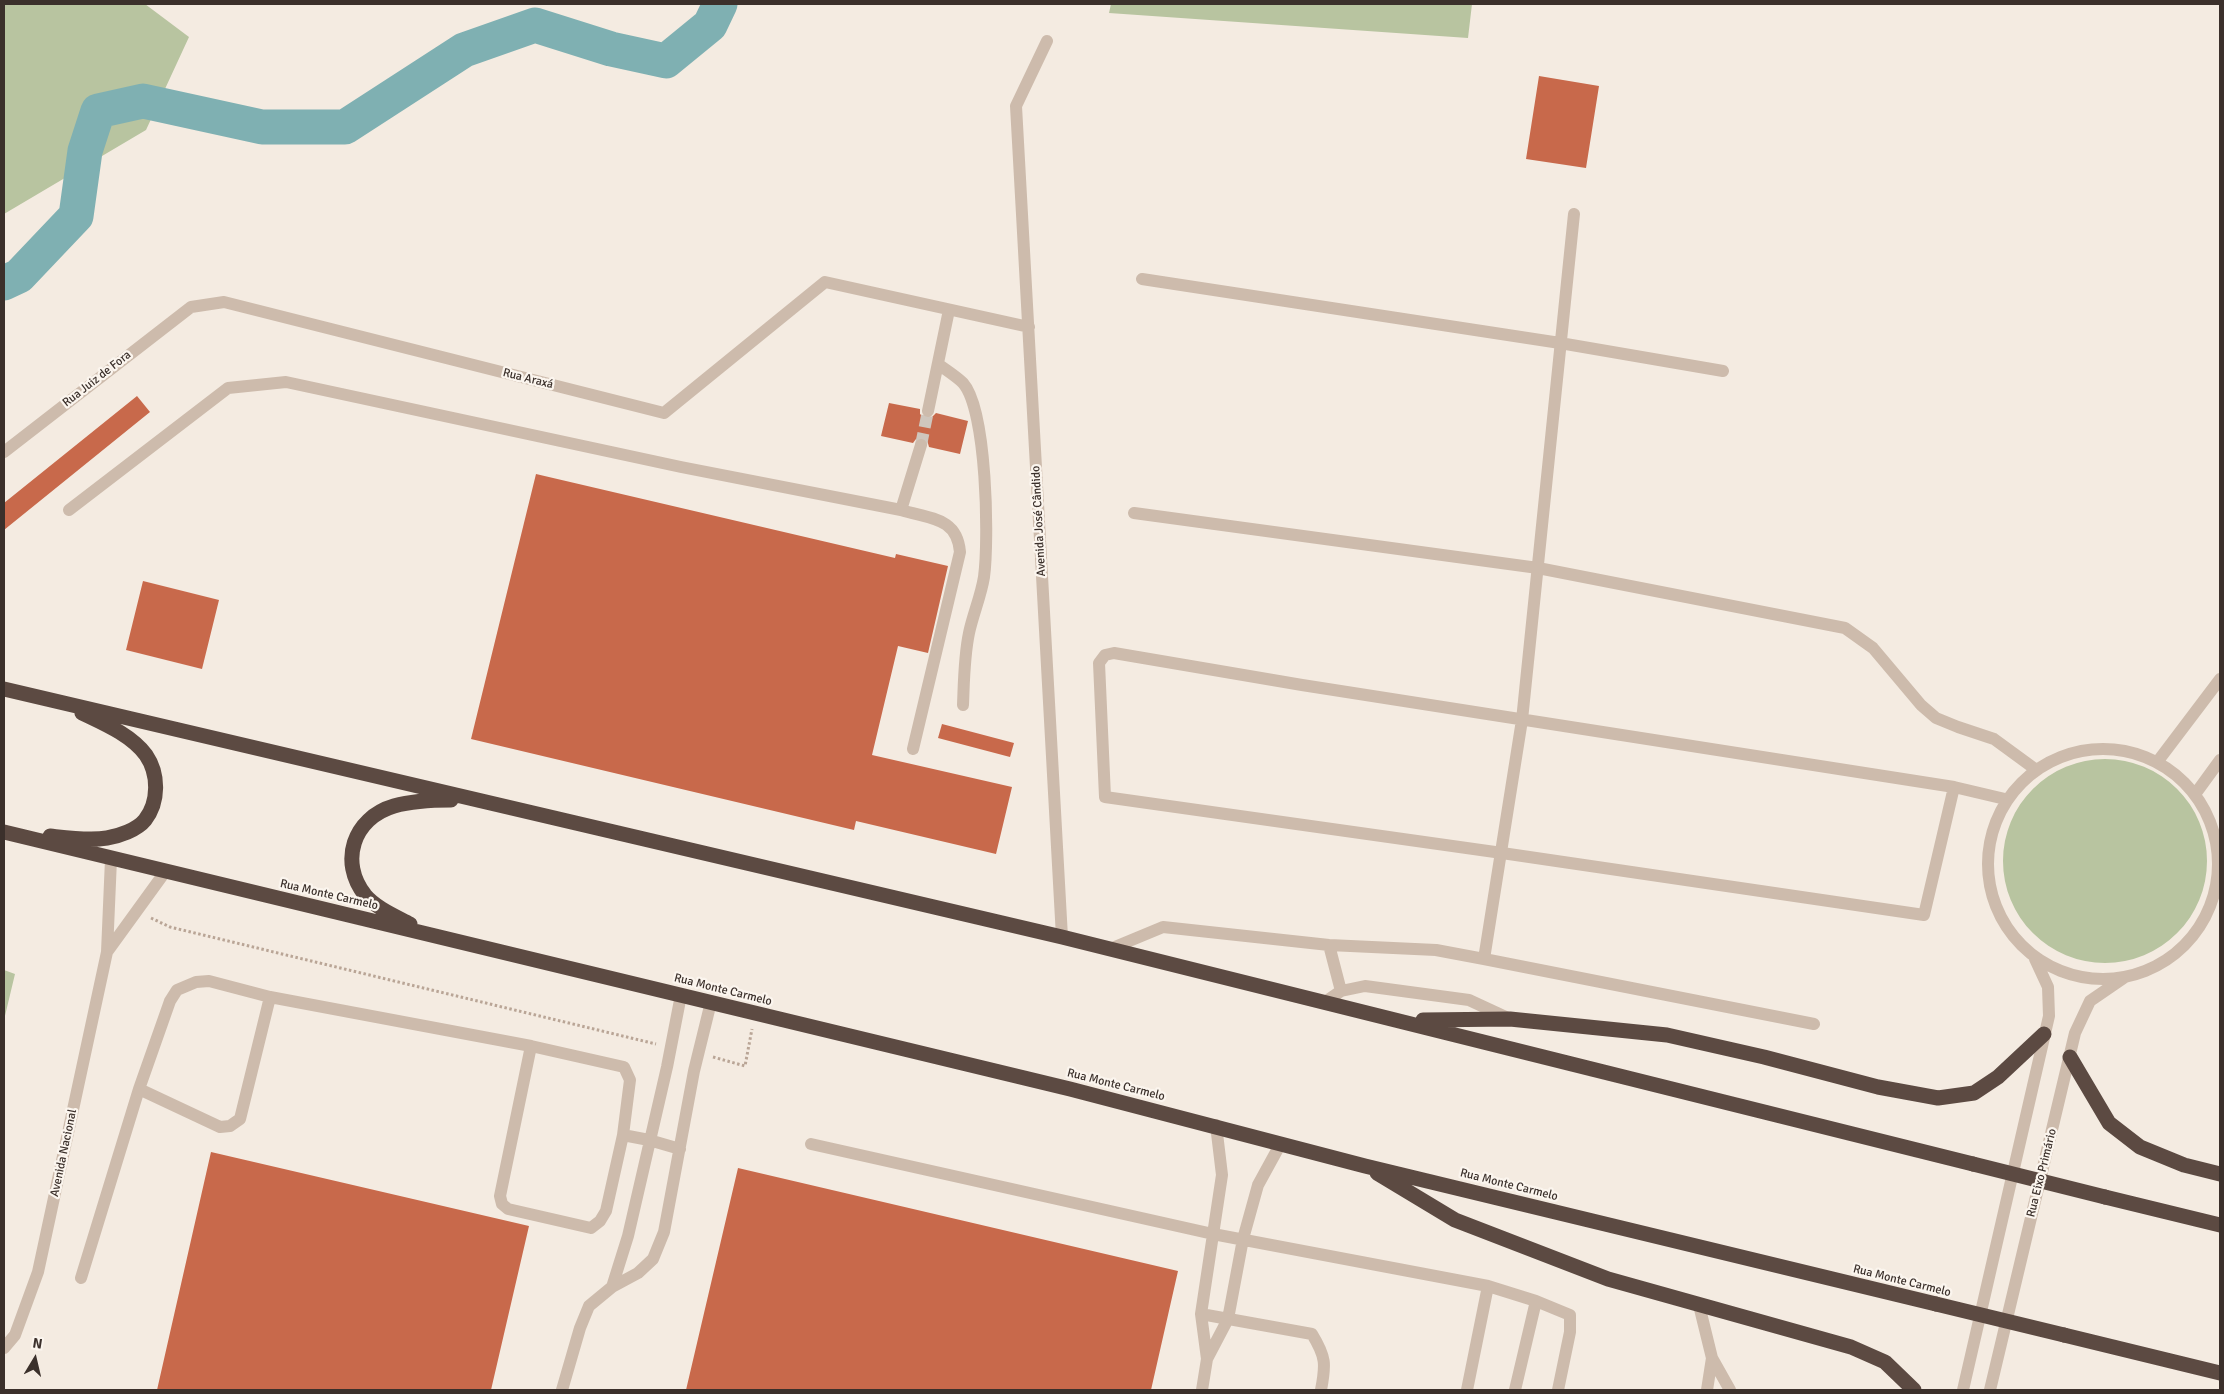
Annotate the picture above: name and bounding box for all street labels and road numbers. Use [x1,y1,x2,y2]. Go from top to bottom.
street label: Rua Juiz de Fora [60,348,134,410]
street label: Rua Araxá [501,366,555,392]
street label: Avenida José Cândido [1029,465,1049,577]
street label: Rua Monte Carmelo [279,877,379,913]
street label: Rua Monte Carmelo [673,971,773,1009]
street label: Rua Monte Carmelo [1066,1066,1166,1104]
street label: Avenida Nacional [48,1108,80,1198]
street label: Rua Eixo Primário [2024,1127,2060,1219]
street label: Rua Monte Carmelo [1459,1166,1559,1204]
street label: Rua Monte Carmelo [1852,1262,1952,1300]

